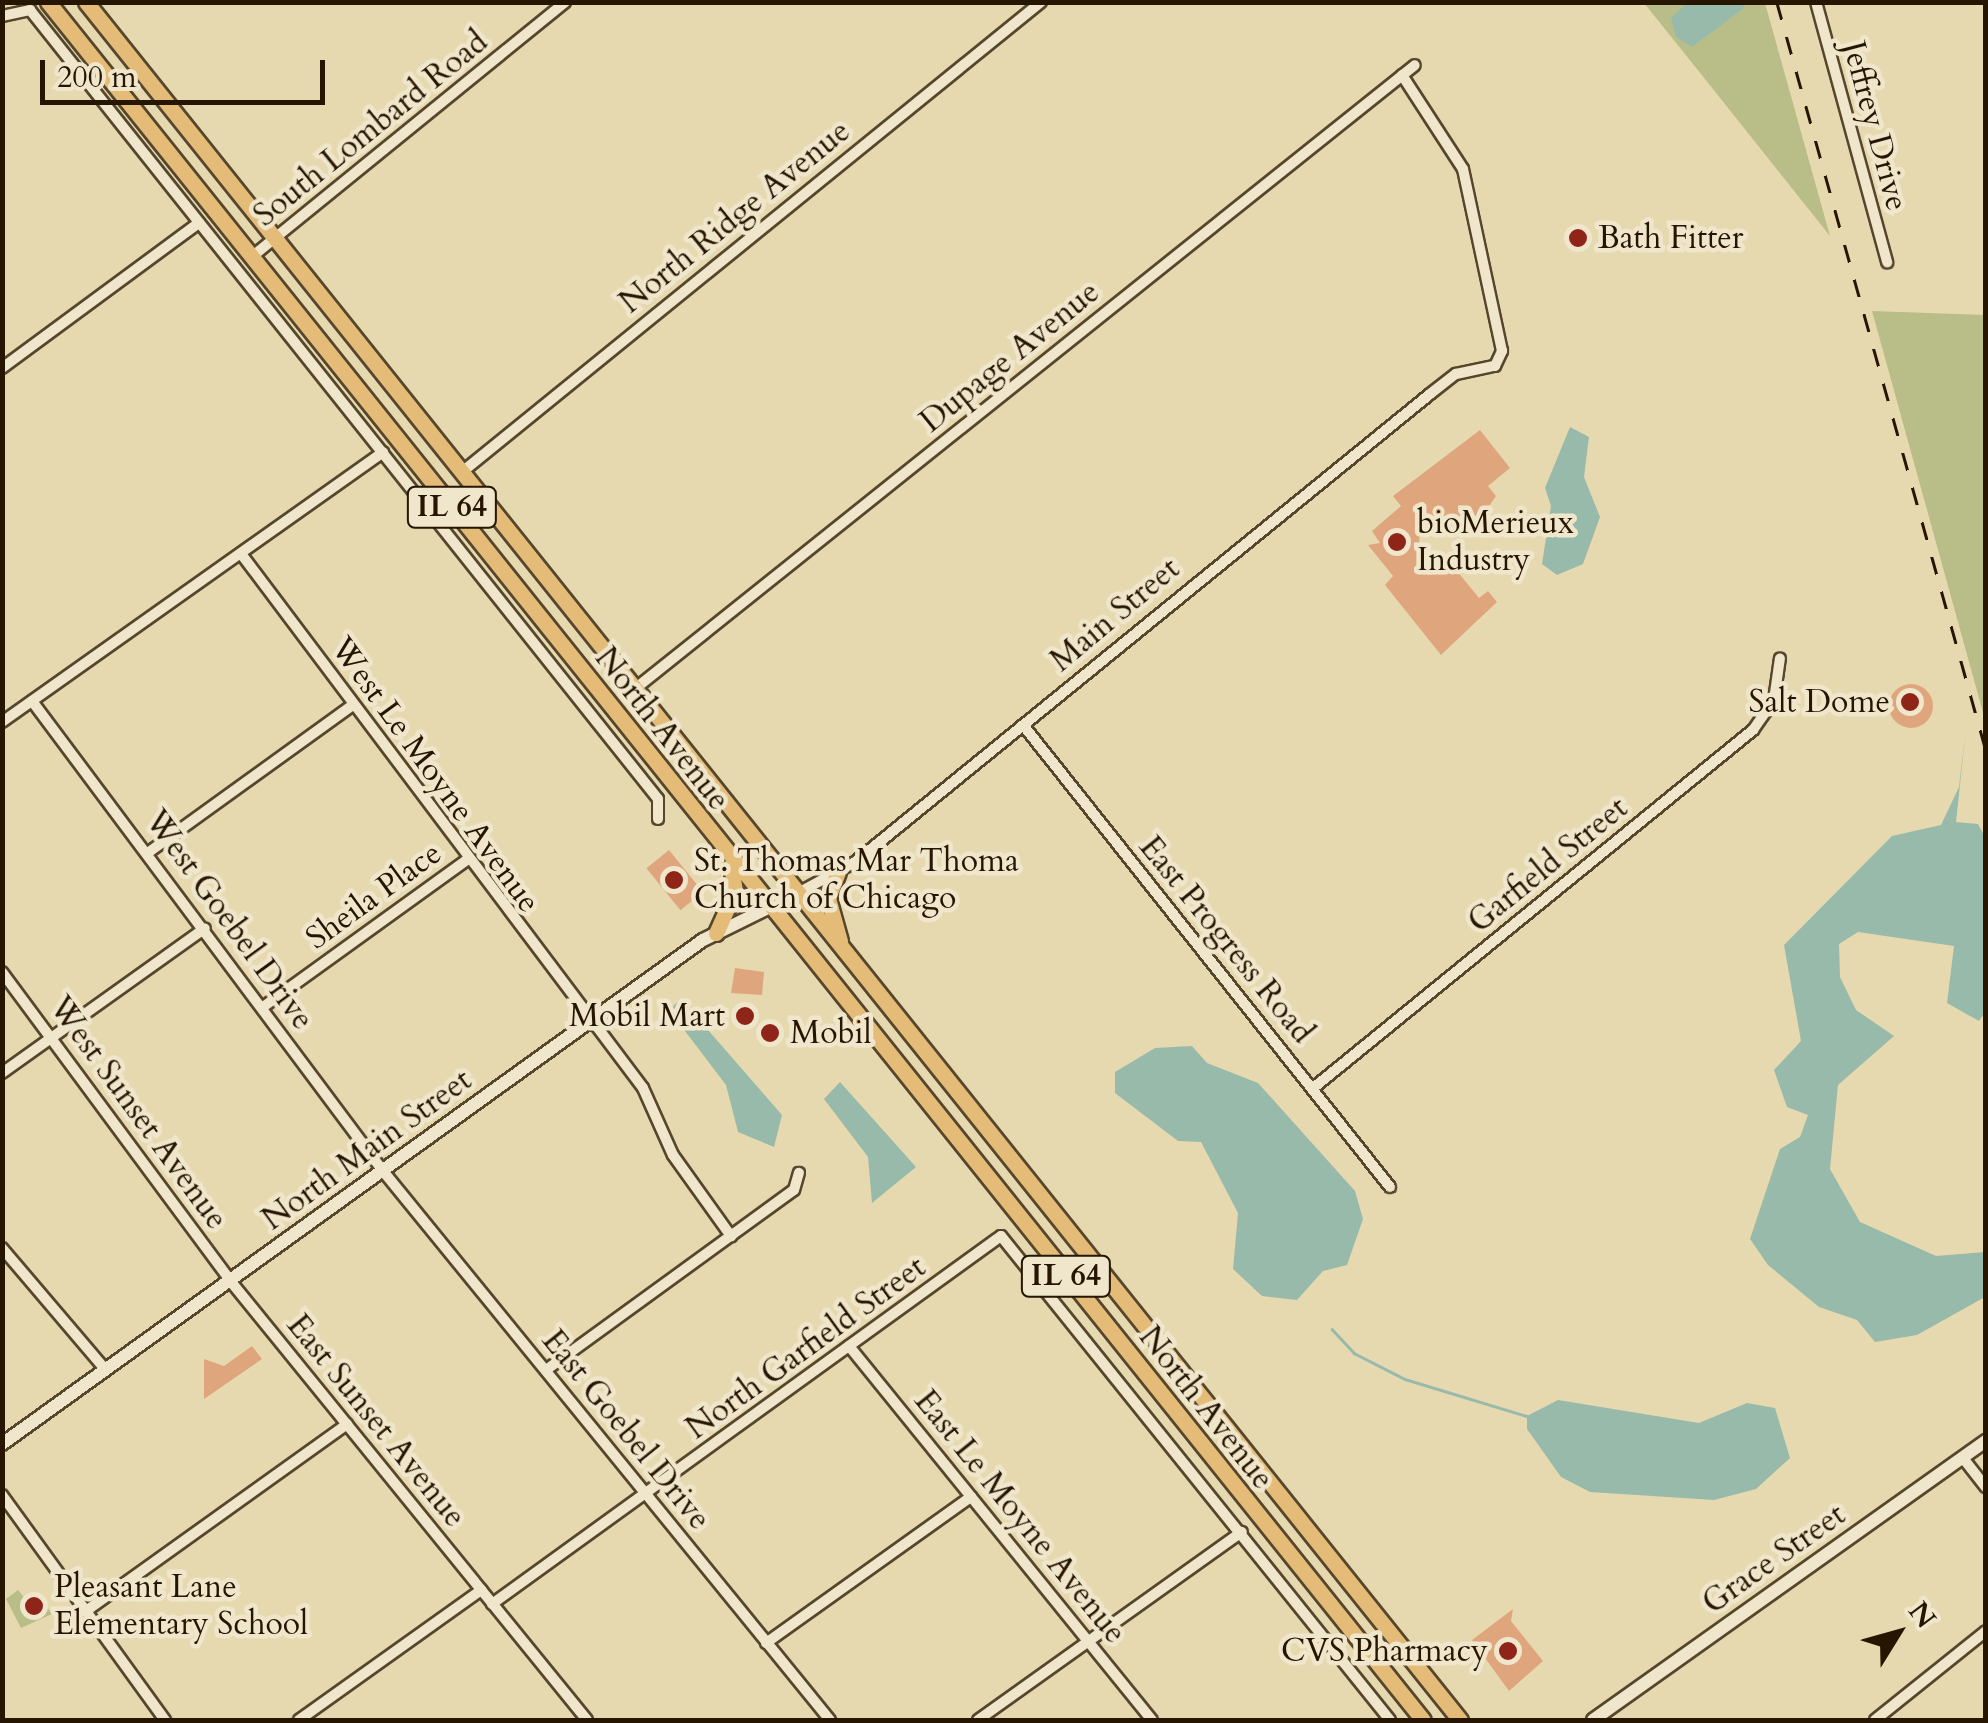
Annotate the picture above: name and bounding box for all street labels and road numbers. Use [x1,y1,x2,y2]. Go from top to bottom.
street label: South Lombard Road [246,23,496,235]
street label: Jeffrey Drive [1834,37,1916,215]
street label: North Ridge Avenue [612,112,858,322]
street label: Dupage Avenue [913,273,1107,441]
road number: IL 64 [404,482,500,532]
street label: Main Street [1043,550,1187,680]
street label: West Le Moyne Avenue [322,630,548,920]
street label: North Avenue [586,640,738,818]
street label: Garfield Street [1460,789,1636,941]
street label: West Goebel Drive [136,803,322,1037]
street label: East Progress Road [1131,829,1321,1051]
street label: Sheila Place [299,834,449,958]
street label: West Sunset Avenue [41,989,235,1237]
street label: North Main Street [255,1061,479,1239]
street label: North Garfield Street [679,1248,933,1448]
road number: IL 64 [1018,1251,1114,1301]
street label: East Sunset Avenue [278,1307,474,1535]
street label: North Avenue [1130,1319,1282,1497]
street label: East Goebel Drive [534,1322,718,1538]
street label: East Le Moyne Avenue [906,1383,1134,1651]
street label: Grace Street [1695,1496,1853,1622]

